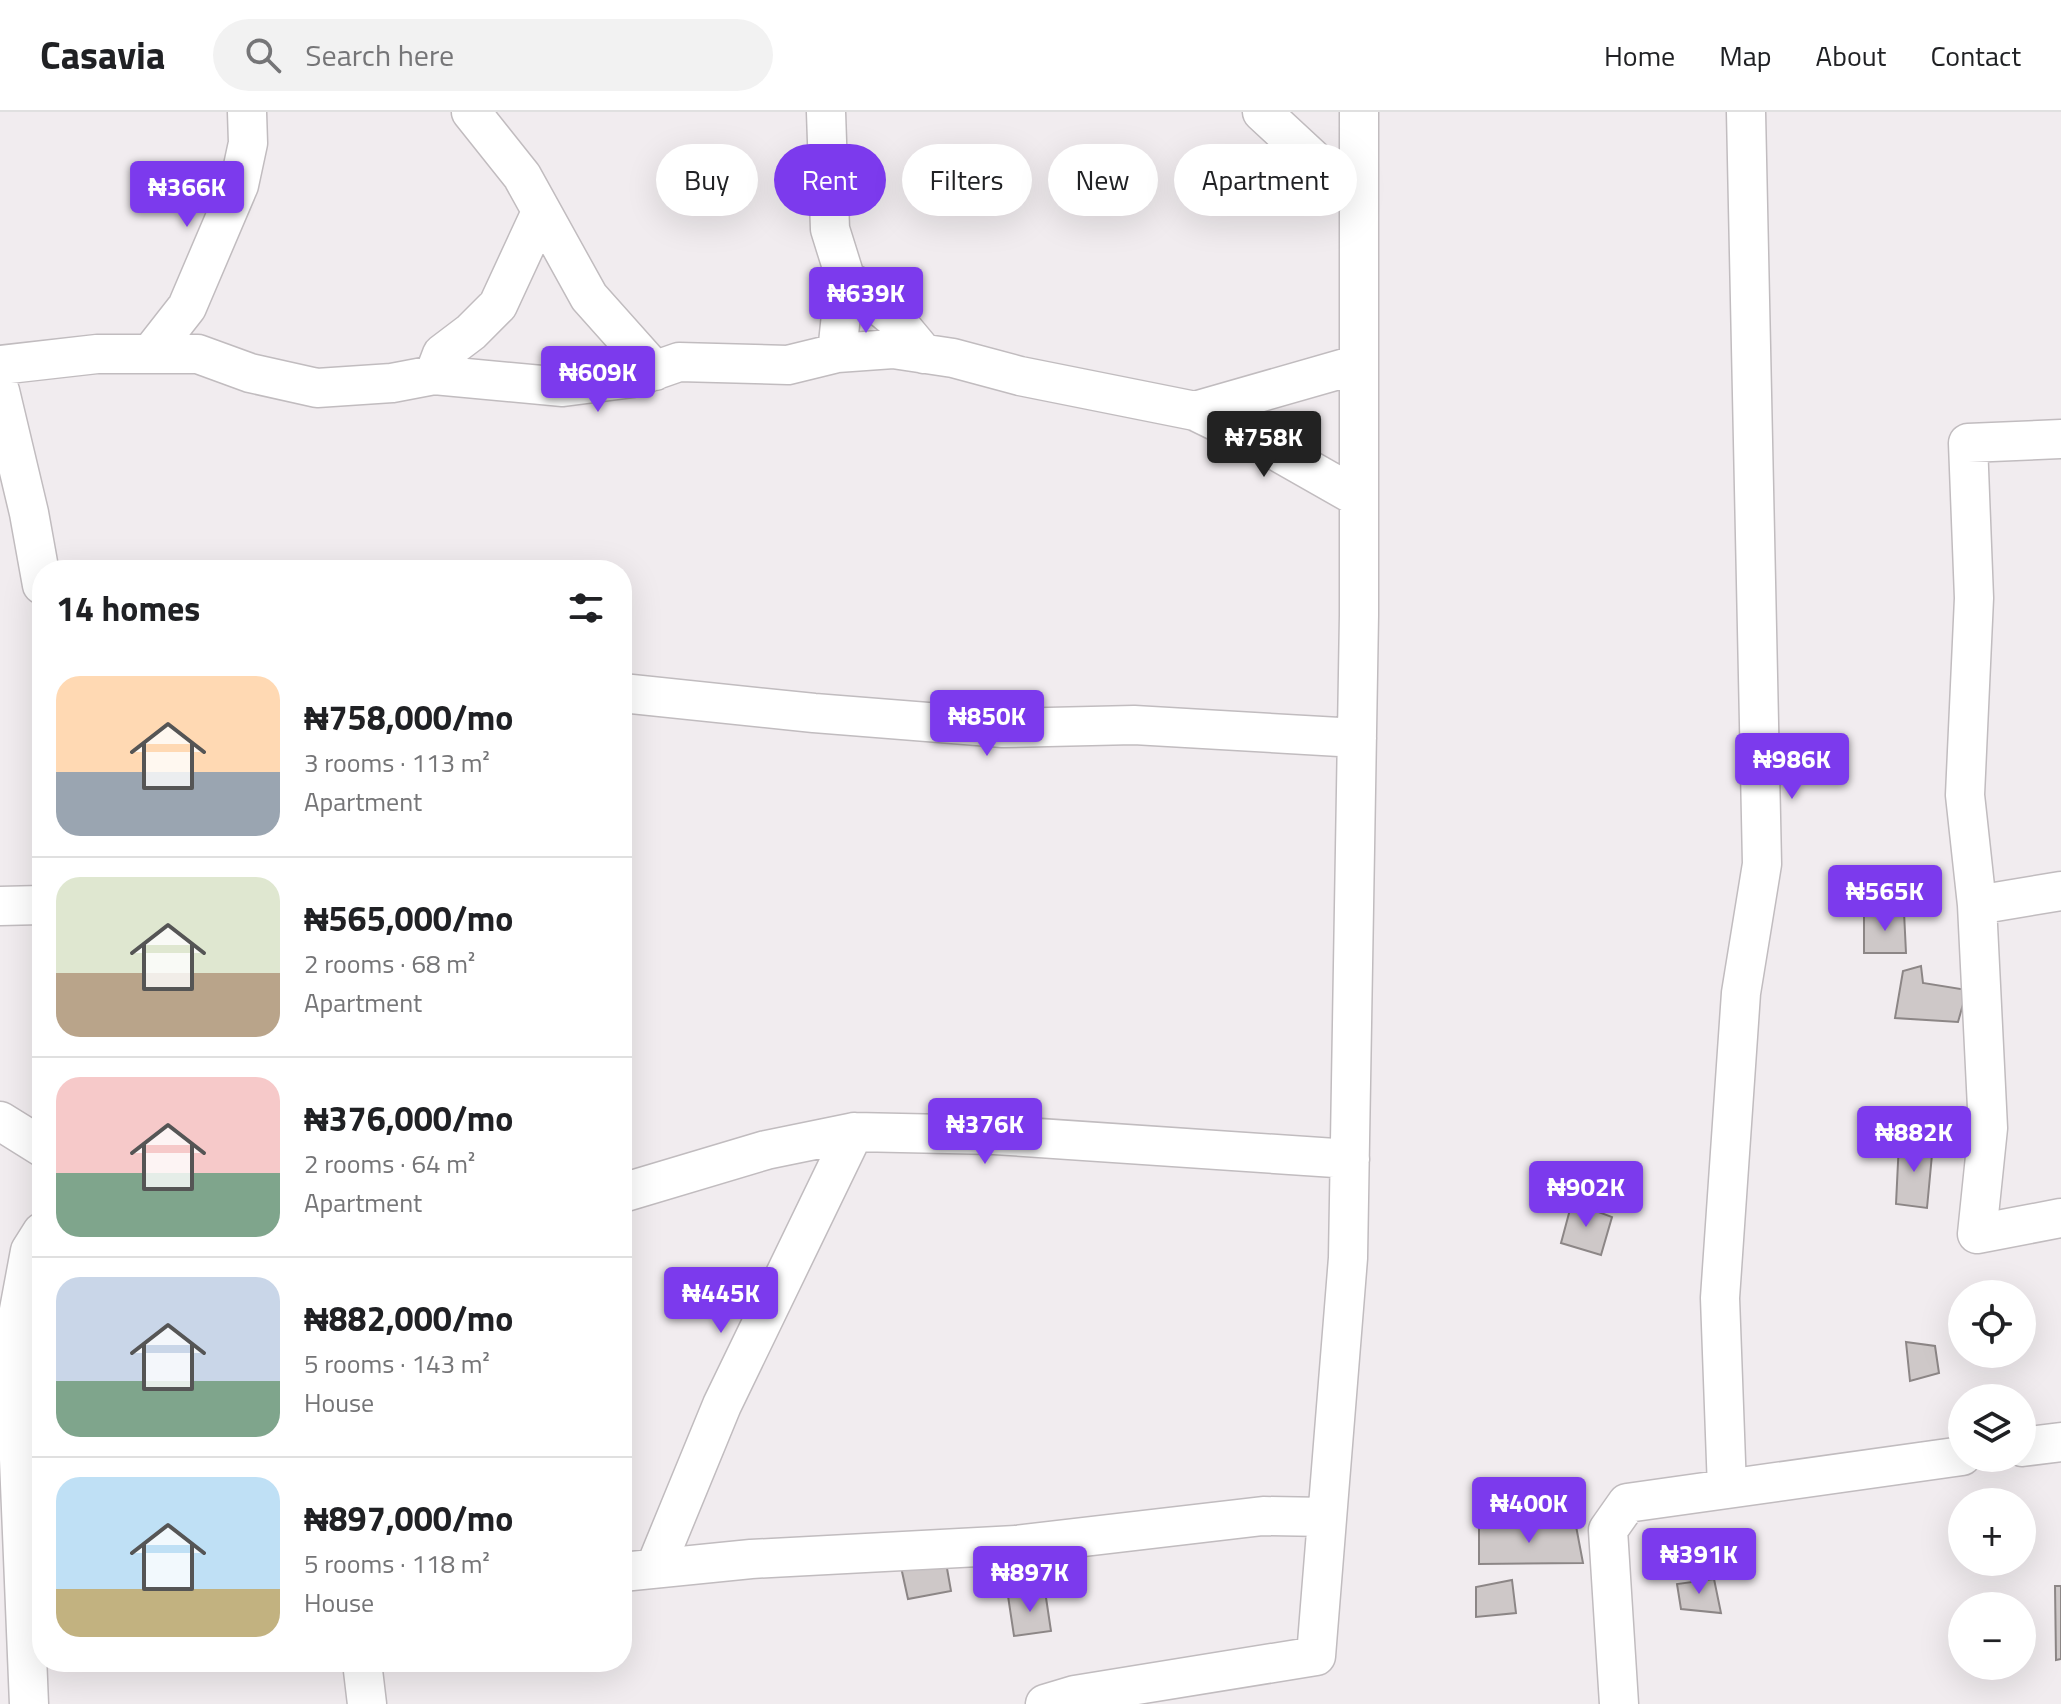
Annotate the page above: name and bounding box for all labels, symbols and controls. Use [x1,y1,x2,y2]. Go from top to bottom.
search box [213,19,773,91]
text: Casavia [40,26,165,84]
text: Search here [305,32,454,78]
icon: search [241,33,285,77]
text: Home [1604,34,1675,77]
text: Map [1719,34,1772,77]
text: About [1816,34,1886,77]
text: Contact [1930,34,2021,77]
chip: Buy [656,144,758,216]
chip: Rent [774,144,886,216]
chip: Filters [902,144,1032,216]
chip: New [1048,144,1158,216]
chip: Apartment [1174,144,1357,216]
pin: ₦366K [131,161,243,229]
text: ₦366K [148,167,226,206]
pin: ₦639K [810,267,922,335]
text: ₦639K [827,273,905,312]
pin: ₦609K [542,346,654,414]
text: ₦609K [559,352,637,391]
pin: ₦758K [1208,411,1320,479]
text: ₦758K [1225,417,1303,456]
text: 14 homes [56,582,200,634]
icon: filters [564,586,608,630]
pin: ₦850K [931,690,1043,758]
text: ₦758,000/mo [304,691,513,743]
text: ₦850K [948,696,1026,735]
icon: home [120,708,216,804]
pin: ₦986K [1736,733,1848,801]
text: ₦986K [1753,739,1831,778]
text: 3 rooms · 113 m² [304,743,490,782]
text: Apartment [304,782,422,821]
pin: ₦565K [1829,865,1941,933]
text: ₦565K [1846,871,1924,910]
text: ₦565,000/mo [304,892,513,944]
icon: home [120,909,216,1005]
text: 2 rooms · 68 m² [304,944,475,983]
text: Apartment [304,983,422,1022]
text: ₦376,000/mo [304,1092,513,1144]
pin: ₦376K [929,1098,1041,1166]
text: ₦376K [946,1104,1024,1143]
pin: ₦882K [1858,1106,1970,1174]
icon: home [120,1109,216,1205]
text: ₦882K [1875,1112,1953,1151]
text: 2 rooms · 64 m² [304,1144,475,1183]
pin: ₦902K [1530,1161,1642,1229]
text: ₦902K [1547,1167,1625,1206]
text: Apartment [304,1183,422,1222]
pin: ₦445K [665,1267,777,1335]
text: ₦445K [682,1273,760,1312]
map controls [1948,1280,2036,1680]
button: locate [1948,1280,2036,1368]
text: ₦882,000/mo [304,1292,513,1344]
icon: home [120,1309,216,1405]
text: 5 rooms · 143 m² [304,1344,490,1383]
text: House [304,1383,374,1422]
button: layers [1948,1384,2036,1472]
pin: ₦400K [1473,1477,1585,1545]
text: ₦400K [1490,1483,1568,1522]
button: + [1948,1488,2036,1576]
text: ₦897,000/mo [304,1492,513,1544]
icon: home [120,1509,216,1605]
pin: ₦391K [1643,1528,1755,1596]
text: ₦391K [1660,1534,1738,1573]
text: 5 rooms · 118 m² [304,1544,490,1583]
pin: ₦897K [974,1546,1086,1614]
text: ₦897K [991,1552,1069,1591]
text: House [304,1583,374,1622]
button: − [1948,1592,2036,1680]

